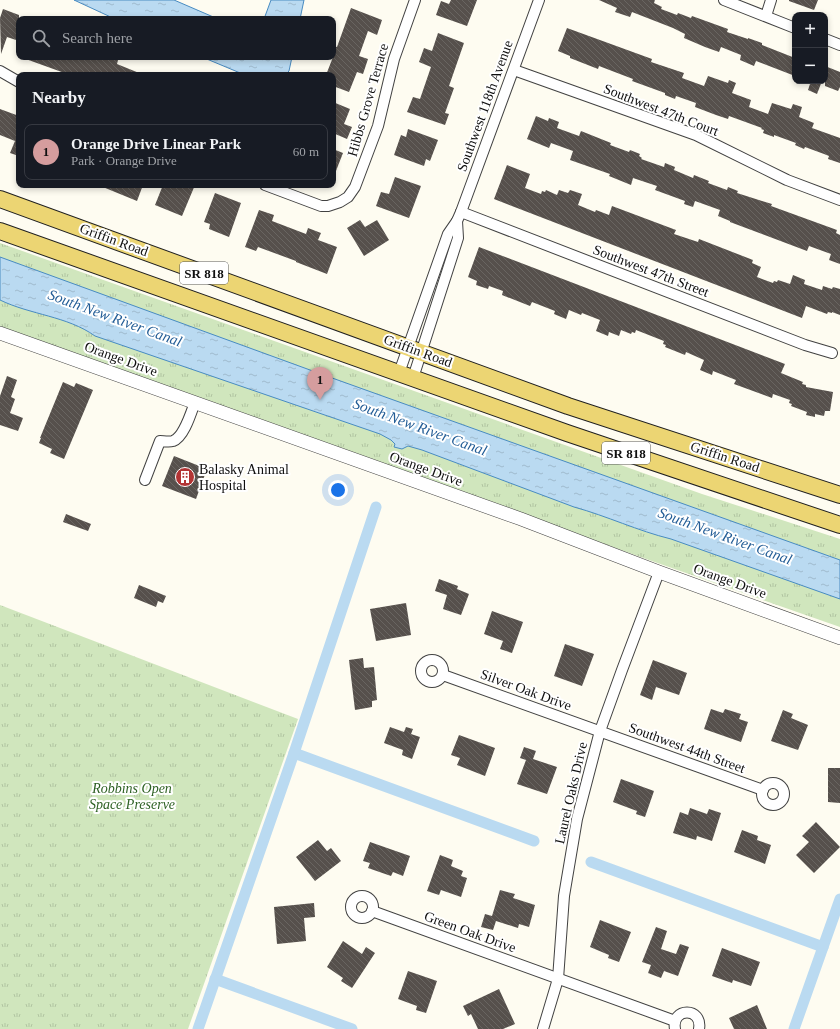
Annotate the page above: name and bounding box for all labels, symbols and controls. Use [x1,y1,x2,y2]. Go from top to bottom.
map controls [792,12,828,84]
button: + [792,12,828,48]
search box [16,16,336,60]
icon: search [30,27,52,49]
text: Search here [62,30,132,46]
street label: Southwest 118th Avenue [454,38,516,174]
street label: Hibbs Grove Terrace [345,42,391,158]
button: − [792,48,828,84]
street label: Southwest 47th Court [601,81,721,139]
text: Nearby [32,88,86,107]
text: Orange Drive Linear Park [71,136,241,152]
text: 1 [43,144,49,159]
text: 60 m [293,144,319,159]
text: Park · Orange Drive [71,153,177,168]
street label: Griffin Road [78,221,150,259]
street label: Southwest 47th Street [591,242,711,300]
road number: SR 818 [180,262,228,284]
water label: South New River Canal [46,286,184,350]
street label: Griffin Road [382,332,454,370]
street label: Orange Drive [82,339,160,379]
pin: 1 [307,367,333,400]
water label: South New River Canal [351,395,489,459]
street label: Griffin Road [689,439,761,475]
road number: SR 818 [602,442,650,464]
street label: Orange Drive [387,449,465,489]
place label: Balasky Animal Hospital [199,462,289,493]
building icon: Balasky Animal Hospital [174,466,196,488]
your location [328,480,348,500]
water label: South New River Canal [656,504,794,568]
street label: Orange Drive [691,561,769,601]
street label: Silver Oak Drive [478,667,574,713]
street label: Southwest 44th Street [627,720,747,776]
street label: Laurel Oaks Drive [552,741,590,845]
park label: Robbins Open Space Preserve [89,781,175,812]
street label: Green Oak Drive [422,908,518,956]

